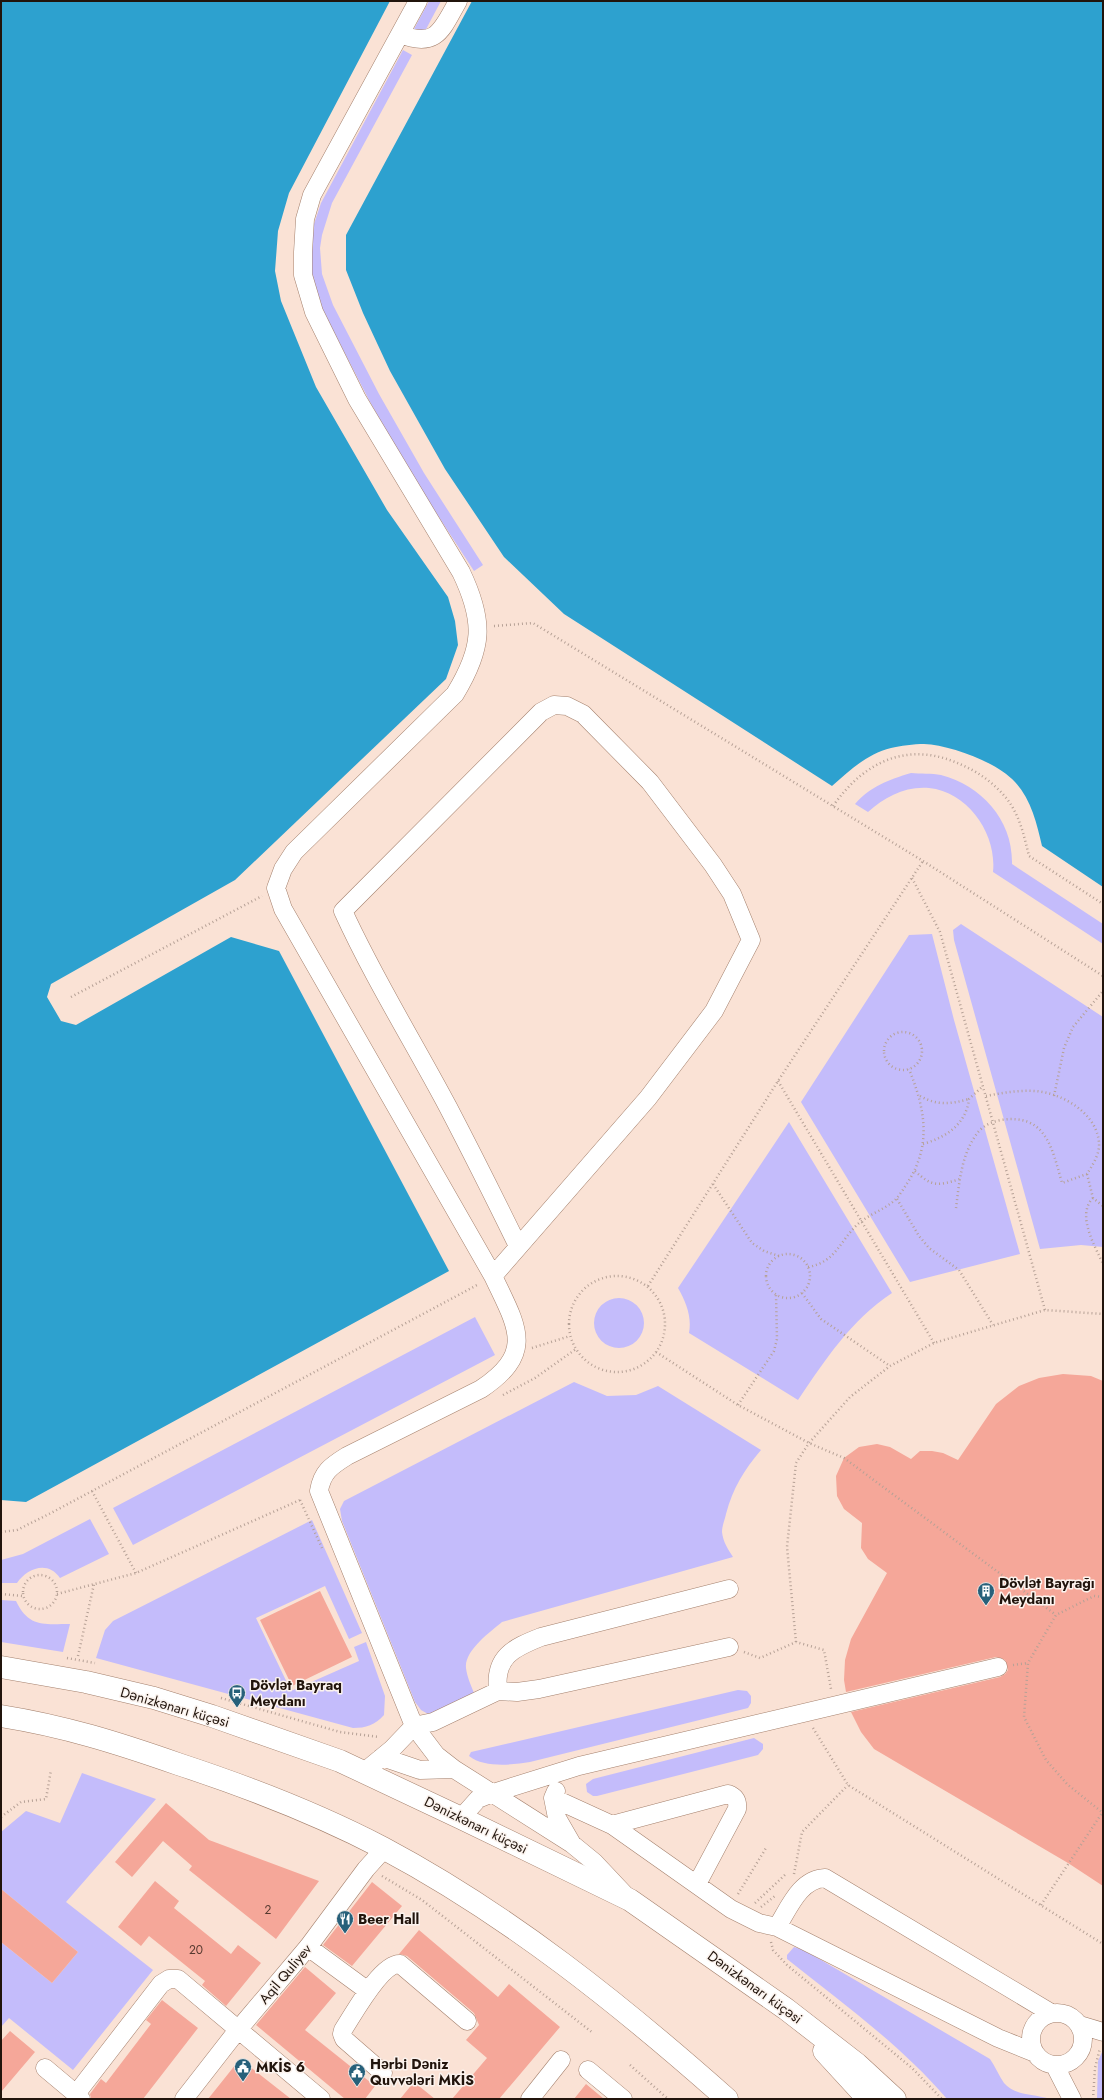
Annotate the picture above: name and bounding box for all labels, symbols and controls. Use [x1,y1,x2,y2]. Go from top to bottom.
place label: Dövlət Bayrağı Meydanı [999,1573,1095,1609]
building icon: Dövlət Bayrağı Meydanı [976,1581,996,1606]
place label: Dövlət Bayraq Meydanı [250,1675,342,1711]
street label: Dənizkənarı küçəsi [118,1682,232,1732]
bus stop icon: Dövlət Bayraq Meydanı [227,1683,247,1708]
street label: Dənizkənarı küçəsi [421,1791,531,1859]
house number: 2 [265,1901,272,1919]
restaurant icon: Beer Hall [335,1909,355,1934]
place label: Beer Hall [358,1909,419,1929]
street label: Aqil Quliyev [254,1939,317,2008]
house number: 20 [189,1941,203,1959]
street label: Dənizkənarı küçəsi [704,1946,806,2028]
place label: Hərbi Dəniz Quvvələri MKİS [370,2054,474,2090]
public building icon: MKİS 6 [233,2057,253,2082]
place label: MKİS 6 [256,2057,305,2077]
public building icon: Hərbi Dəniz Quvvələri MKİS [347,2062,367,2087]

